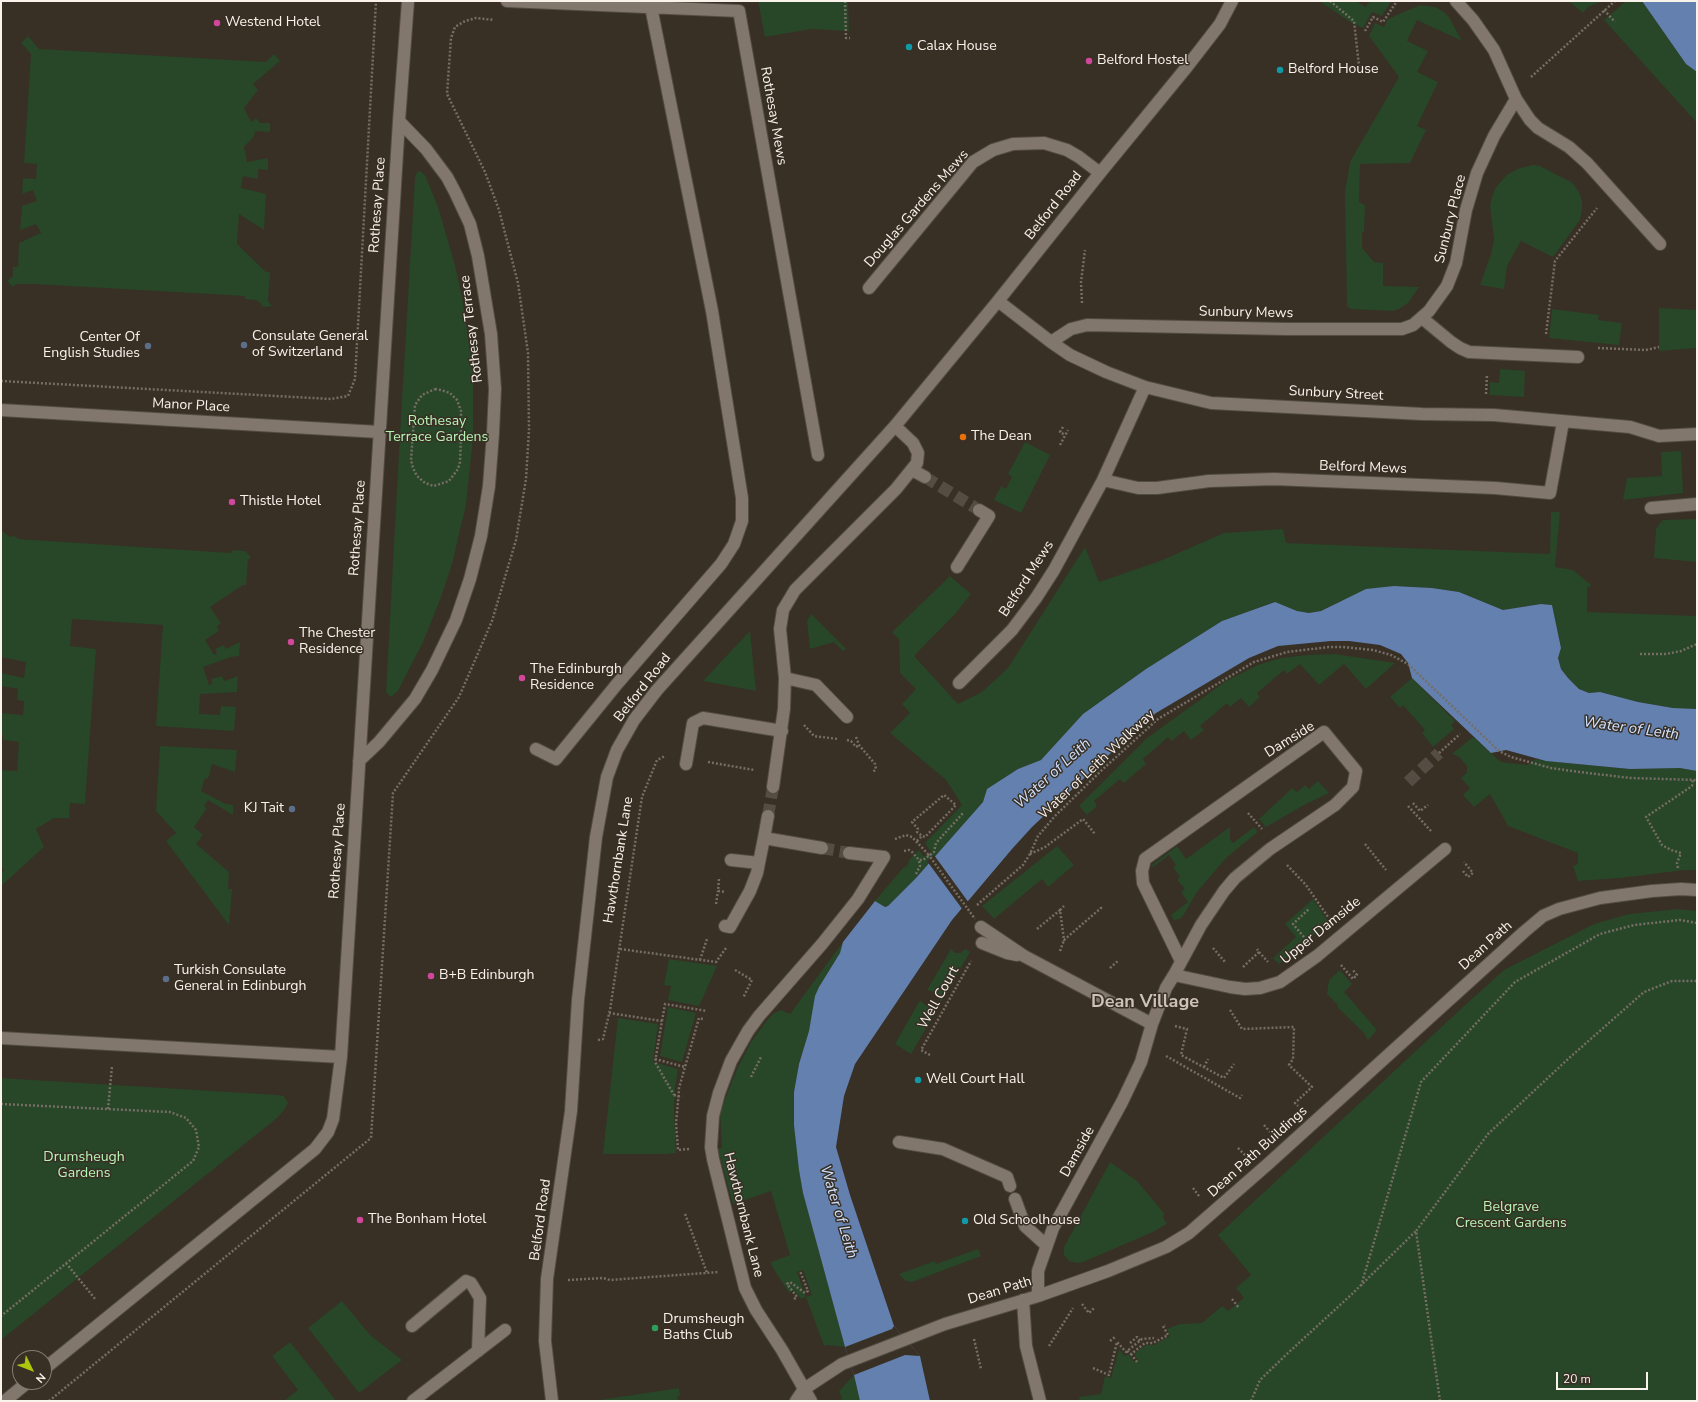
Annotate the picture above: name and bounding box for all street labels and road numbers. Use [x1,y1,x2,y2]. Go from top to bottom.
street label: Rothesay Mews [756,65,790,167]
street label: Douglas Gardens Mews [861,147,973,271]
street label: Rothesay Place [366,156,390,254]
street label: Belford Road [1022,168,1086,244]
street label: Sunbury Place [1432,173,1470,265]
street label: Rothesay Terrace [457,274,487,384]
street label: Sunbury Mews [1199,304,1293,322]
street label: Sunbury Street [1288,383,1384,405]
street label: Manor Place [152,396,230,416]
street label: Belford Mews [1319,458,1407,478]
street label: Rothesay Place [346,479,370,577]
street label: Belford Mews [996,538,1058,620]
street label: Belford Road [611,650,675,726]
street label: Water of Leith Walkway [1035,707,1159,823]
street label: Damside [1262,718,1318,762]
street label: Hawthornbank Lane [601,795,637,925]
street label: Rothesay Place [326,802,350,900]
street label: Upper Damside [1278,894,1364,968]
street label: Dean Path [1456,918,1516,974]
street label: Well Court [915,964,963,1032]
street label: Dean Path Buildings [1205,1103,1311,1201]
street label: Damside [1057,1124,1099,1180]
street label: Hawthornbank Lane [719,1151,767,1279]
street label: Belford Road [527,1178,555,1262]
street label: Dean Path [966,1273,1034,1309]

